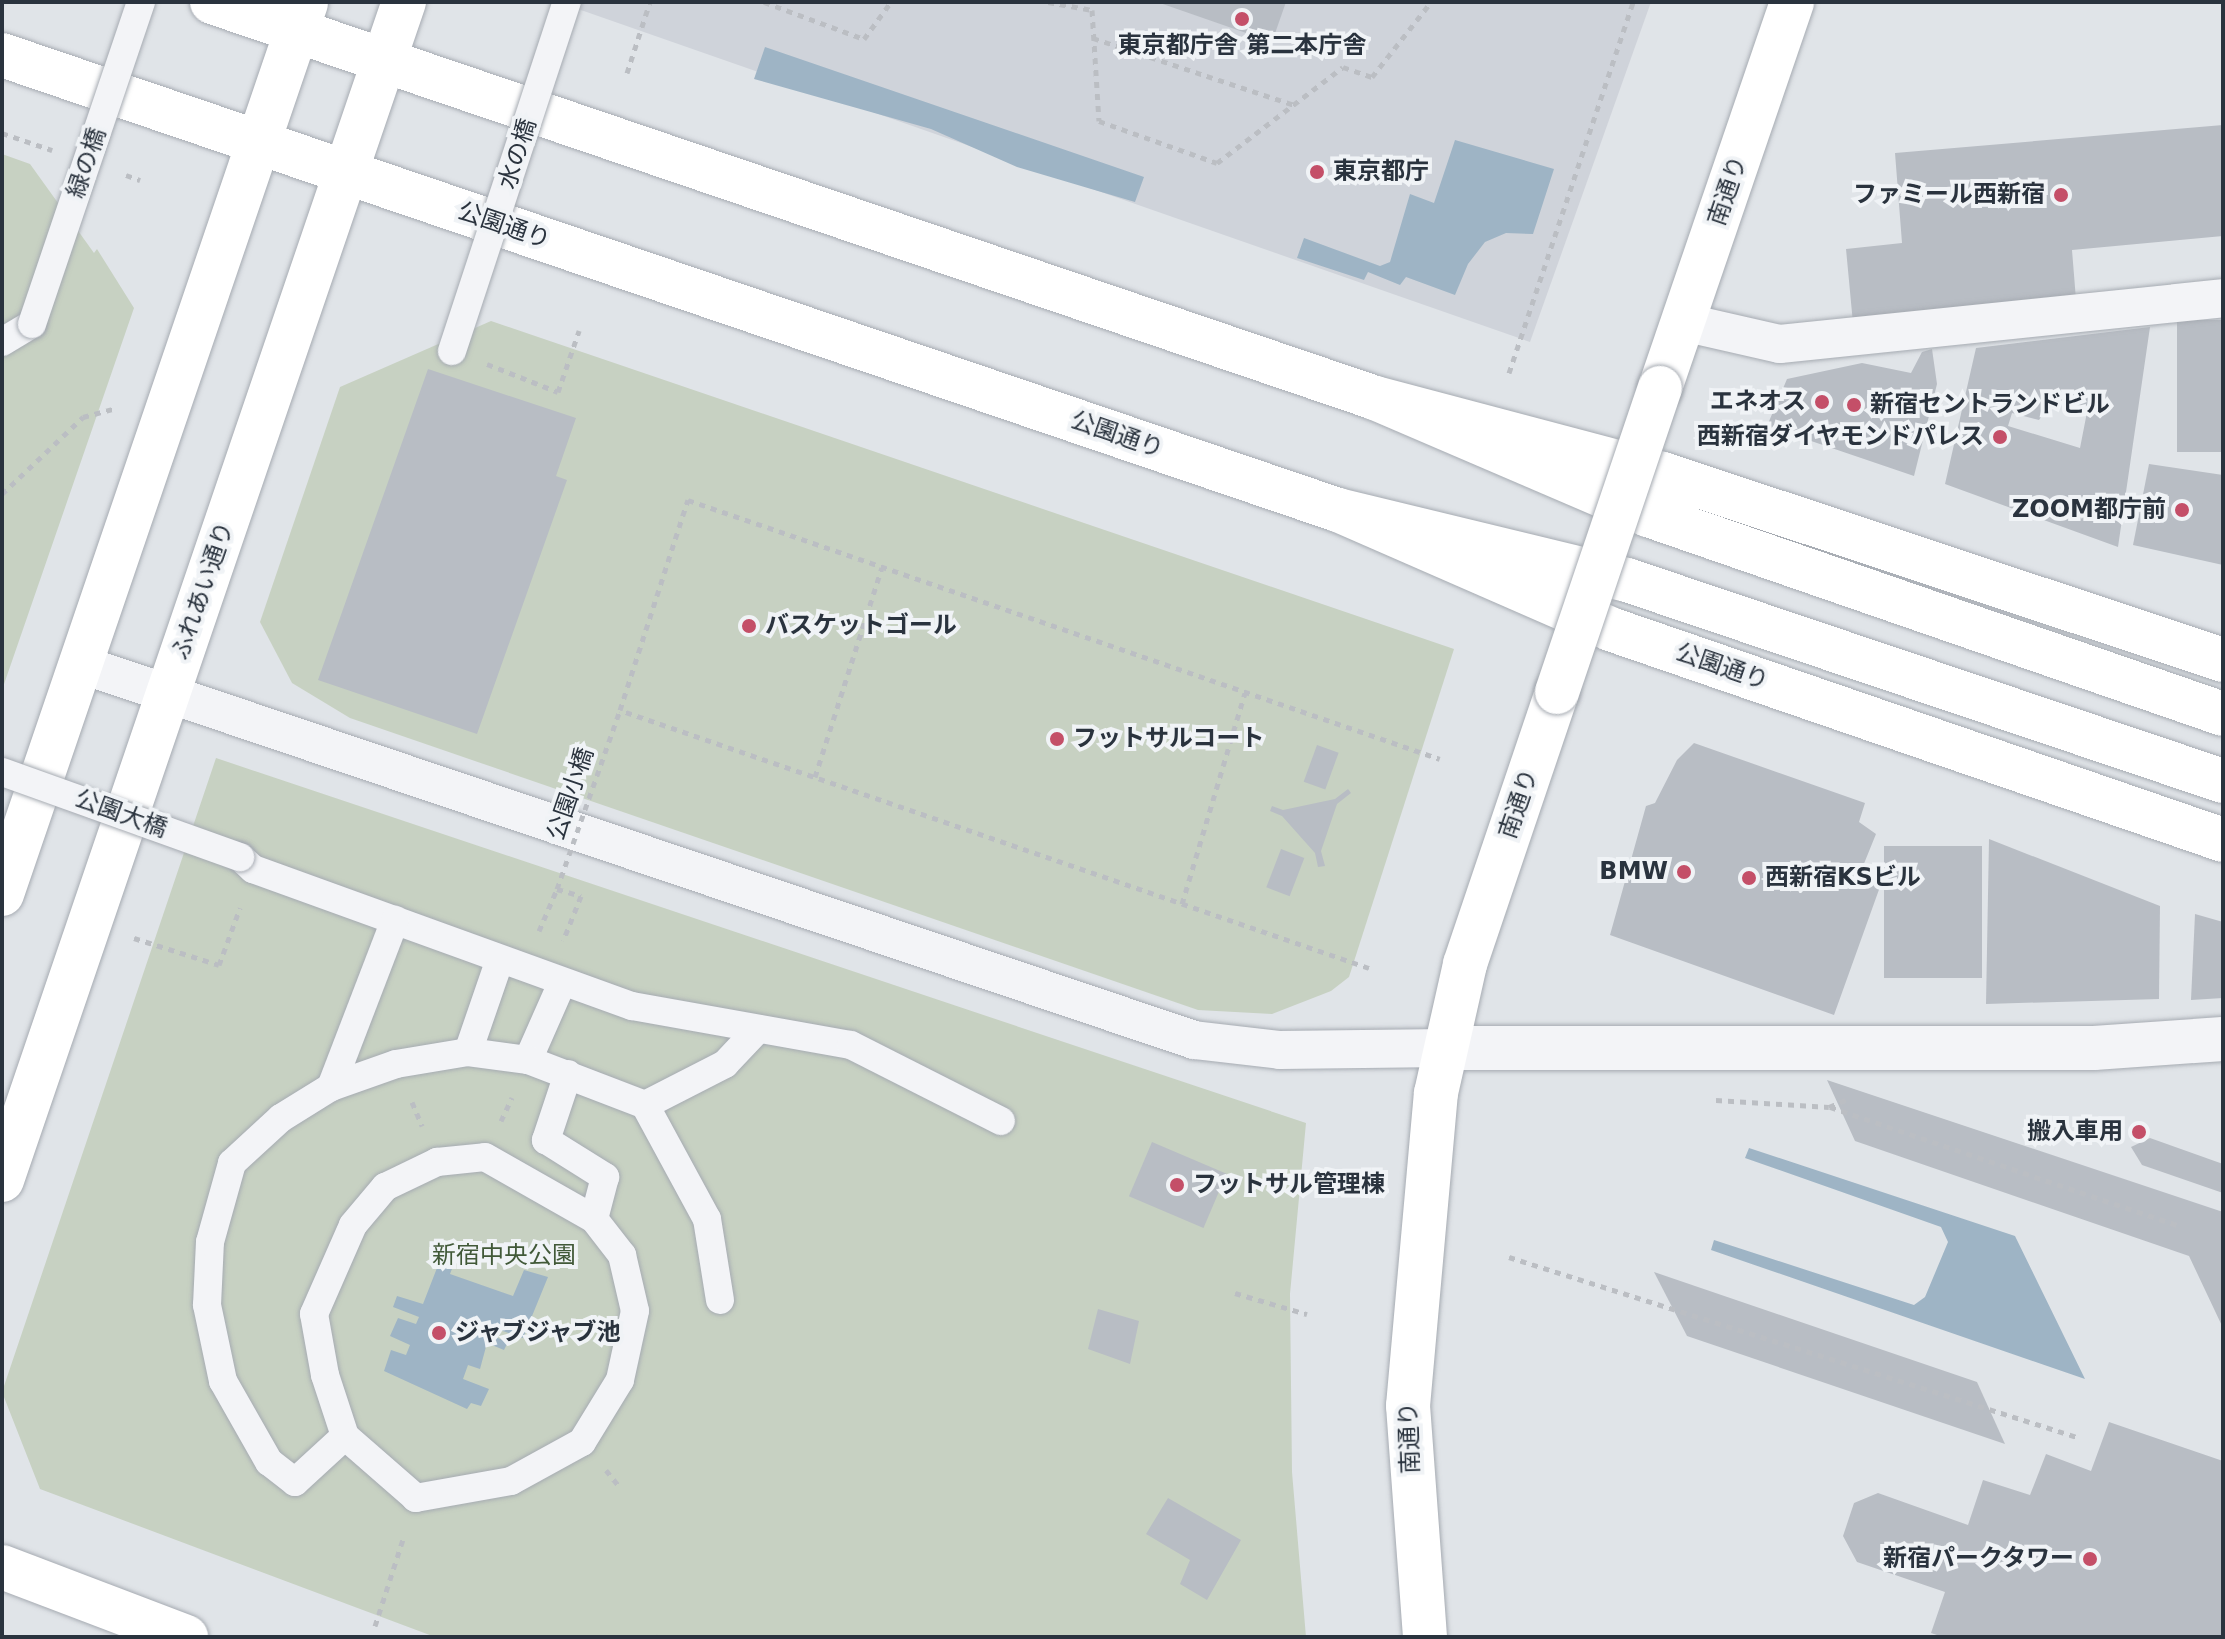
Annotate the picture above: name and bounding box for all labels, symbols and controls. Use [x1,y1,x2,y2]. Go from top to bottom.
marker: 東京都庁舎 第二本庁舎 [1233,10,1251,28]
place label: 東京都庁舎 第二本庁舎 [1118,32,1366,60]
street label: 水の橋 [493,115,543,193]
street label: 緑の橋 [62,124,112,202]
street label: 南通り [1703,152,1753,230]
place label: 東京都庁 [1333,158,1429,186]
marker: 東京都庁 [1308,163,1326,181]
place label: ファミール西新宿 [1853,181,2045,209]
marker: ファミール西新宿 [2052,186,2070,204]
street label: 公園通り [454,197,554,255]
place label: エネオス [1710,388,1806,416]
place label: 新宿セントランドビル [1870,391,2110,419]
marker: エネオス [1813,393,1831,411]
marker: 新宿セントランドビル [1845,396,1863,414]
street label: 公園通り [1067,406,1167,464]
place label: 西新宿ダイヤモンドパレス [1696,423,1984,451]
marker: 西新宿ダイヤモンドパレス [1991,428,2009,446]
place label: ZOOM都庁前 [2012,496,2166,524]
marker: ZOOM都庁前 [2173,501,2191,519]
street label: ふれあい通り [166,518,240,664]
place label: バスケットゴール [765,612,957,640]
marker: バスケットゴール [740,617,758,635]
street label: 公園通り [1672,638,1772,696]
place label: フットサルコート [1073,725,1265,753]
marker: フットサルコート [1048,730,1066,748]
street label: 公園小橋 [542,744,600,844]
street label: 南通り [1494,765,1544,843]
street label: 公園大橋 [71,784,171,844]
place label: BMW [1599,858,1668,886]
marker: BMW [1675,863,1693,881]
place label: 西新宿KSビル [1765,864,1921,892]
marker: 西新宿KSビル [1740,869,1758,887]
place label: 搬入車用 [2027,1118,2123,1146]
marker: 搬入車用 [2130,1123,2148,1141]
place label: フットサル管理棟 [1193,1171,1385,1199]
marker: フットサル管理棟 [1168,1176,1186,1194]
park label: 新宿中央公園 [432,1242,576,1270]
place label: ジャブジャブ池 [455,1319,623,1347]
marker: ジャブジャブ池 [430,1324,448,1342]
street label: 南通り [1394,1402,1426,1474]
place label: 新宿パークタワー [1882,1545,2074,1573]
marker: 新宿パークタワー [2081,1550,2099,1568]

